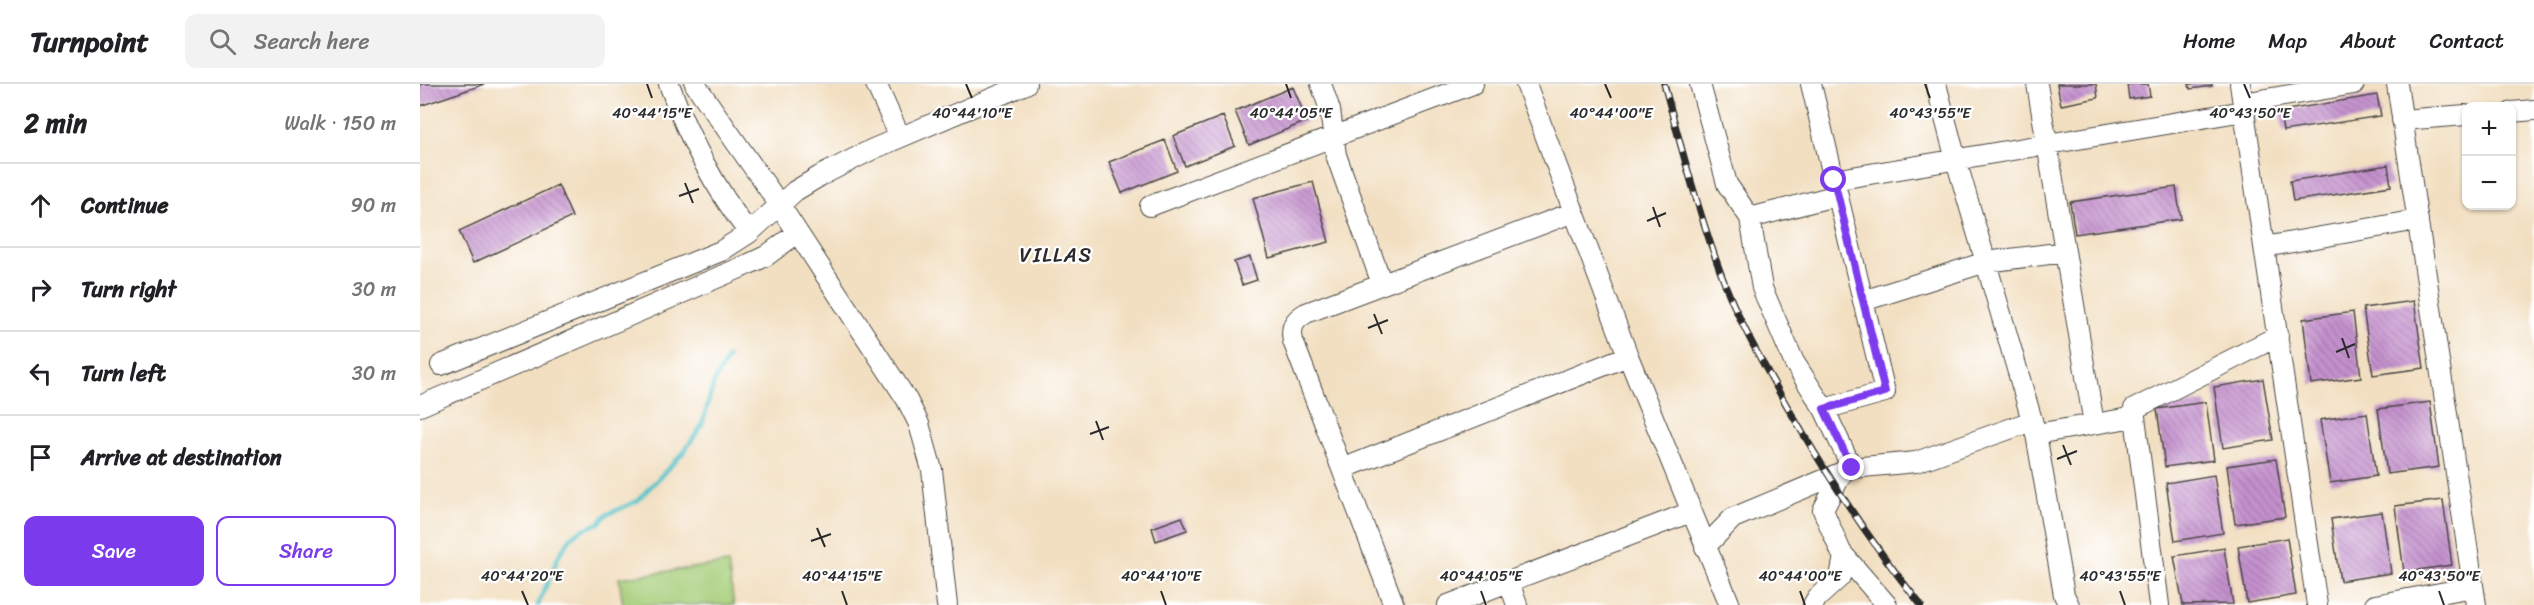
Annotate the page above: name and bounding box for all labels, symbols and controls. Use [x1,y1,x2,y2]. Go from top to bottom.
search box [185,14,605,68]
text: Turnpoint [30,17,149,66]
text: Search here [254,22,370,61]
text: Home [2183,22,2235,60]
text: Map [2268,22,2307,60]
text: About [2340,22,2397,60]
text: Contact [2430,22,2504,60]
icon: search [206,25,239,58]
text: 2 min [24,100,87,146]
text: 40°44'15"E [612,100,694,126]
text: 40°44'10"E [932,100,1014,126]
text: 40°44'05"E [1250,100,1334,126]
text: 40°44'00"E [1569,100,1654,126]
text: 40°43'55"E [1889,100,1972,126]
text: 40°43'50"E [2209,100,2292,126]
map controls [2462,102,2516,210]
button: + [2462,102,2516,156]
text: Walk · 150 m [284,106,396,141]
button: − [2462,156,2516,210]
route start [1820,166,1846,192]
text: Continue [81,186,169,225]
text: 90 m [351,188,396,223]
icon: ahead [24,189,57,222]
district label: VILLAS [1020,238,1092,273]
text: Turn right [81,270,176,309]
text: 30 m [352,272,396,307]
icon: right [24,273,57,306]
text: Turn left [81,354,166,393]
text: 30 m [352,356,396,391]
icon: left [24,357,57,390]
text: Arrive at destination [81,438,282,477]
icon: arrive [24,441,57,474]
route end [1838,454,1864,480]
button: Save [24,516,204,586]
button: Share [216,516,396,586]
text: 40°44'20"E [481,563,565,589]
text: 40°44'15"E [802,563,884,589]
text: 40°44'10"E [1121,563,1203,589]
text: 40°44'05"E [1440,563,1524,589]
text: 40°44'00"E [1758,563,1843,589]
text: 40°43'55"E [2079,563,2162,589]
text: 40°43'50"E [2398,563,2481,589]

